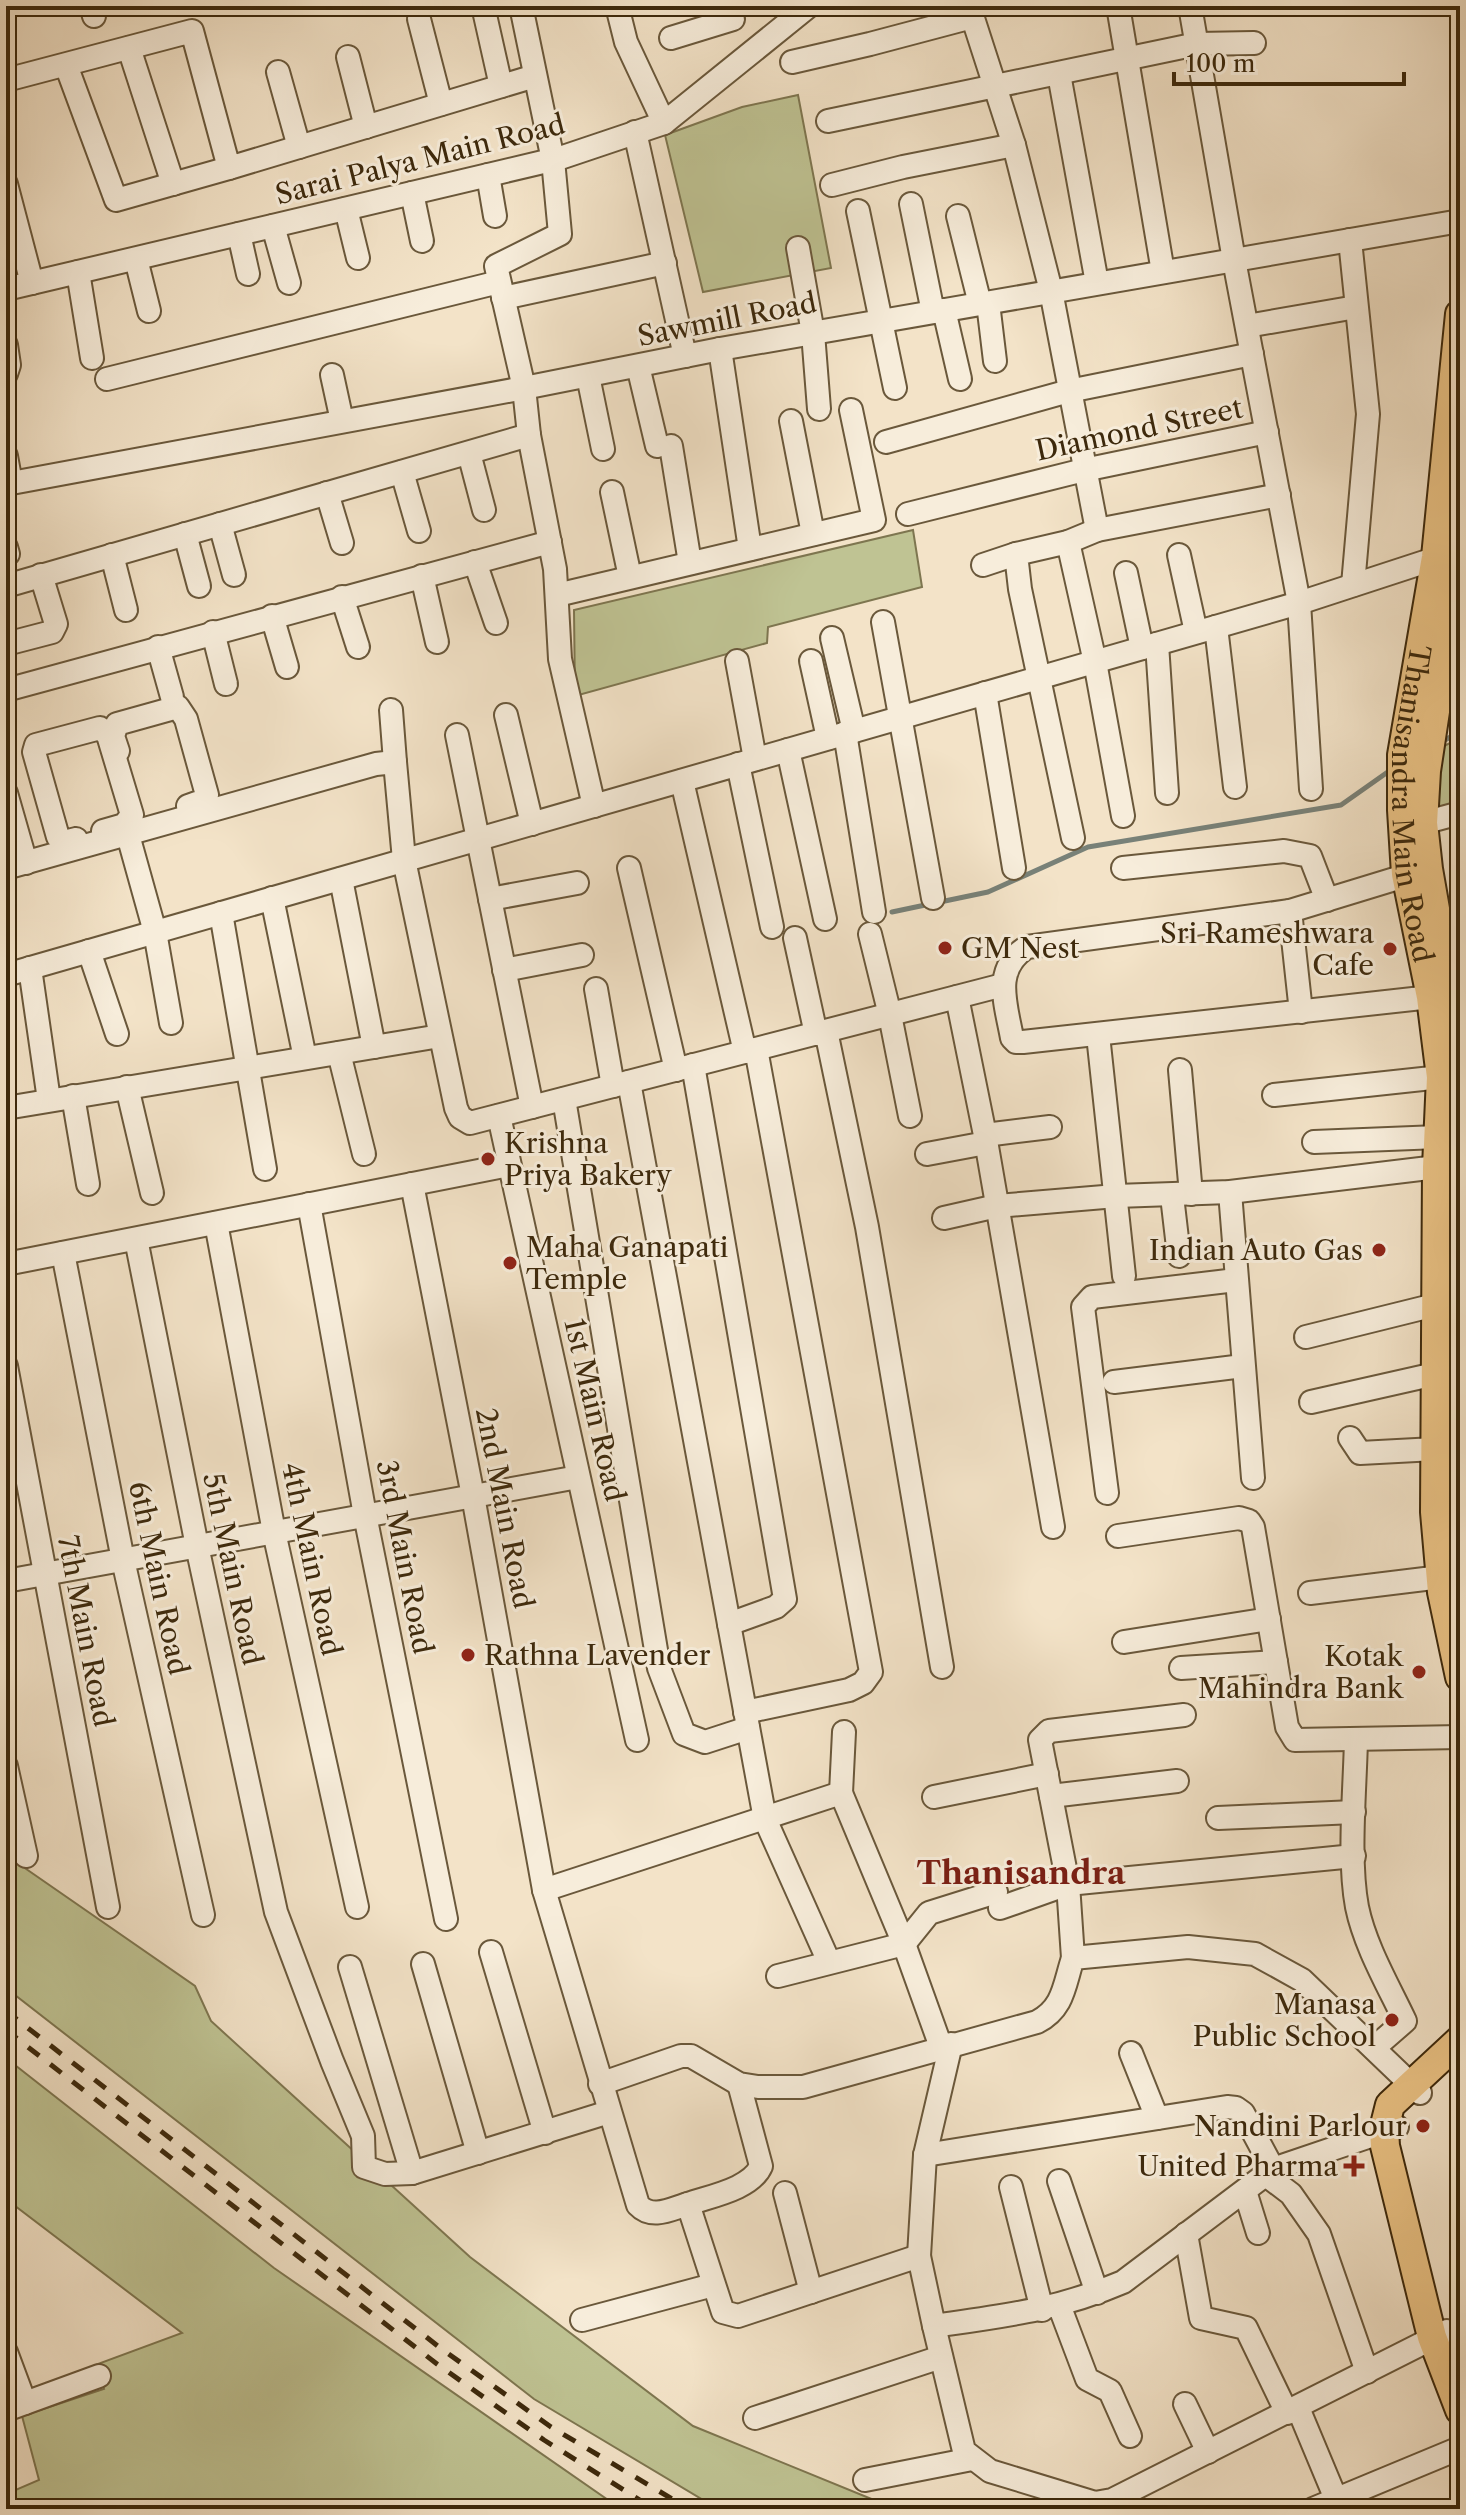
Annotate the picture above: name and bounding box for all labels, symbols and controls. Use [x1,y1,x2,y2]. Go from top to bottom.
scale bar [1174,36,1404,86]
text: 100 m [1186,49,1255,78]
street label: Sarai Palya Main Road [272,107,568,211]
street label: Sawmill Road [635,285,819,353]
street label: Diamond Street [1032,390,1246,468]
street label: Thanisandra Main Road [1385,643,1441,965]
place label: Sri Rameshwara Cafe [1160,916,1374,982]
place label: GM Nest [961,931,1079,965]
marker: GM Nest [936,939,954,957]
marker: Sri Rameshwara Cafe [1381,940,1399,958]
place label: Krishna Priya Bakery [504,1126,672,1192]
marker: Krishna Priya Bakery [479,1150,497,1168]
place label: Maha Ganapati Temple [526,1230,728,1296]
place label: Indian Auto Gas [1149,1233,1363,1267]
marker: Indian Auto Gas [1370,1241,1388,1259]
marker: Maha Ganapati Temple [501,1254,519,1272]
street label: 1st Main Road [557,1315,633,1505]
street label: 2nd Main Road [469,1405,541,1611]
street label: 3rd Main Road [370,1457,440,1657]
street label: 4th Main Road [275,1459,349,1659]
street label: 5th Main Road [196,1470,270,1668]
street label: 6th Main Road [122,1478,196,1678]
street label: 7th Main Road [51,1532,121,1730]
place label: Rathna Lavender [484,1638,711,1672]
place label: Kotak Mahindra Bank [1198,1639,1405,1705]
marker: Rathna Lavender [459,1646,477,1664]
marker: Kotak Mahindra Bank [1410,1663,1428,1681]
district label: Thanisandra [917,1853,1126,1892]
place label: Manasa Public School [1193,1987,1376,2053]
marker: Manasa Public School [1383,2011,1401,2029]
place label: Nandini Parlour [1194,2109,1407,2143]
marker: Nandini Parlour [1414,2117,1432,2135]
place label: United Pharma [1138,2149,1338,2183]
marker: United Pharma [1345,2157,1363,2175]

